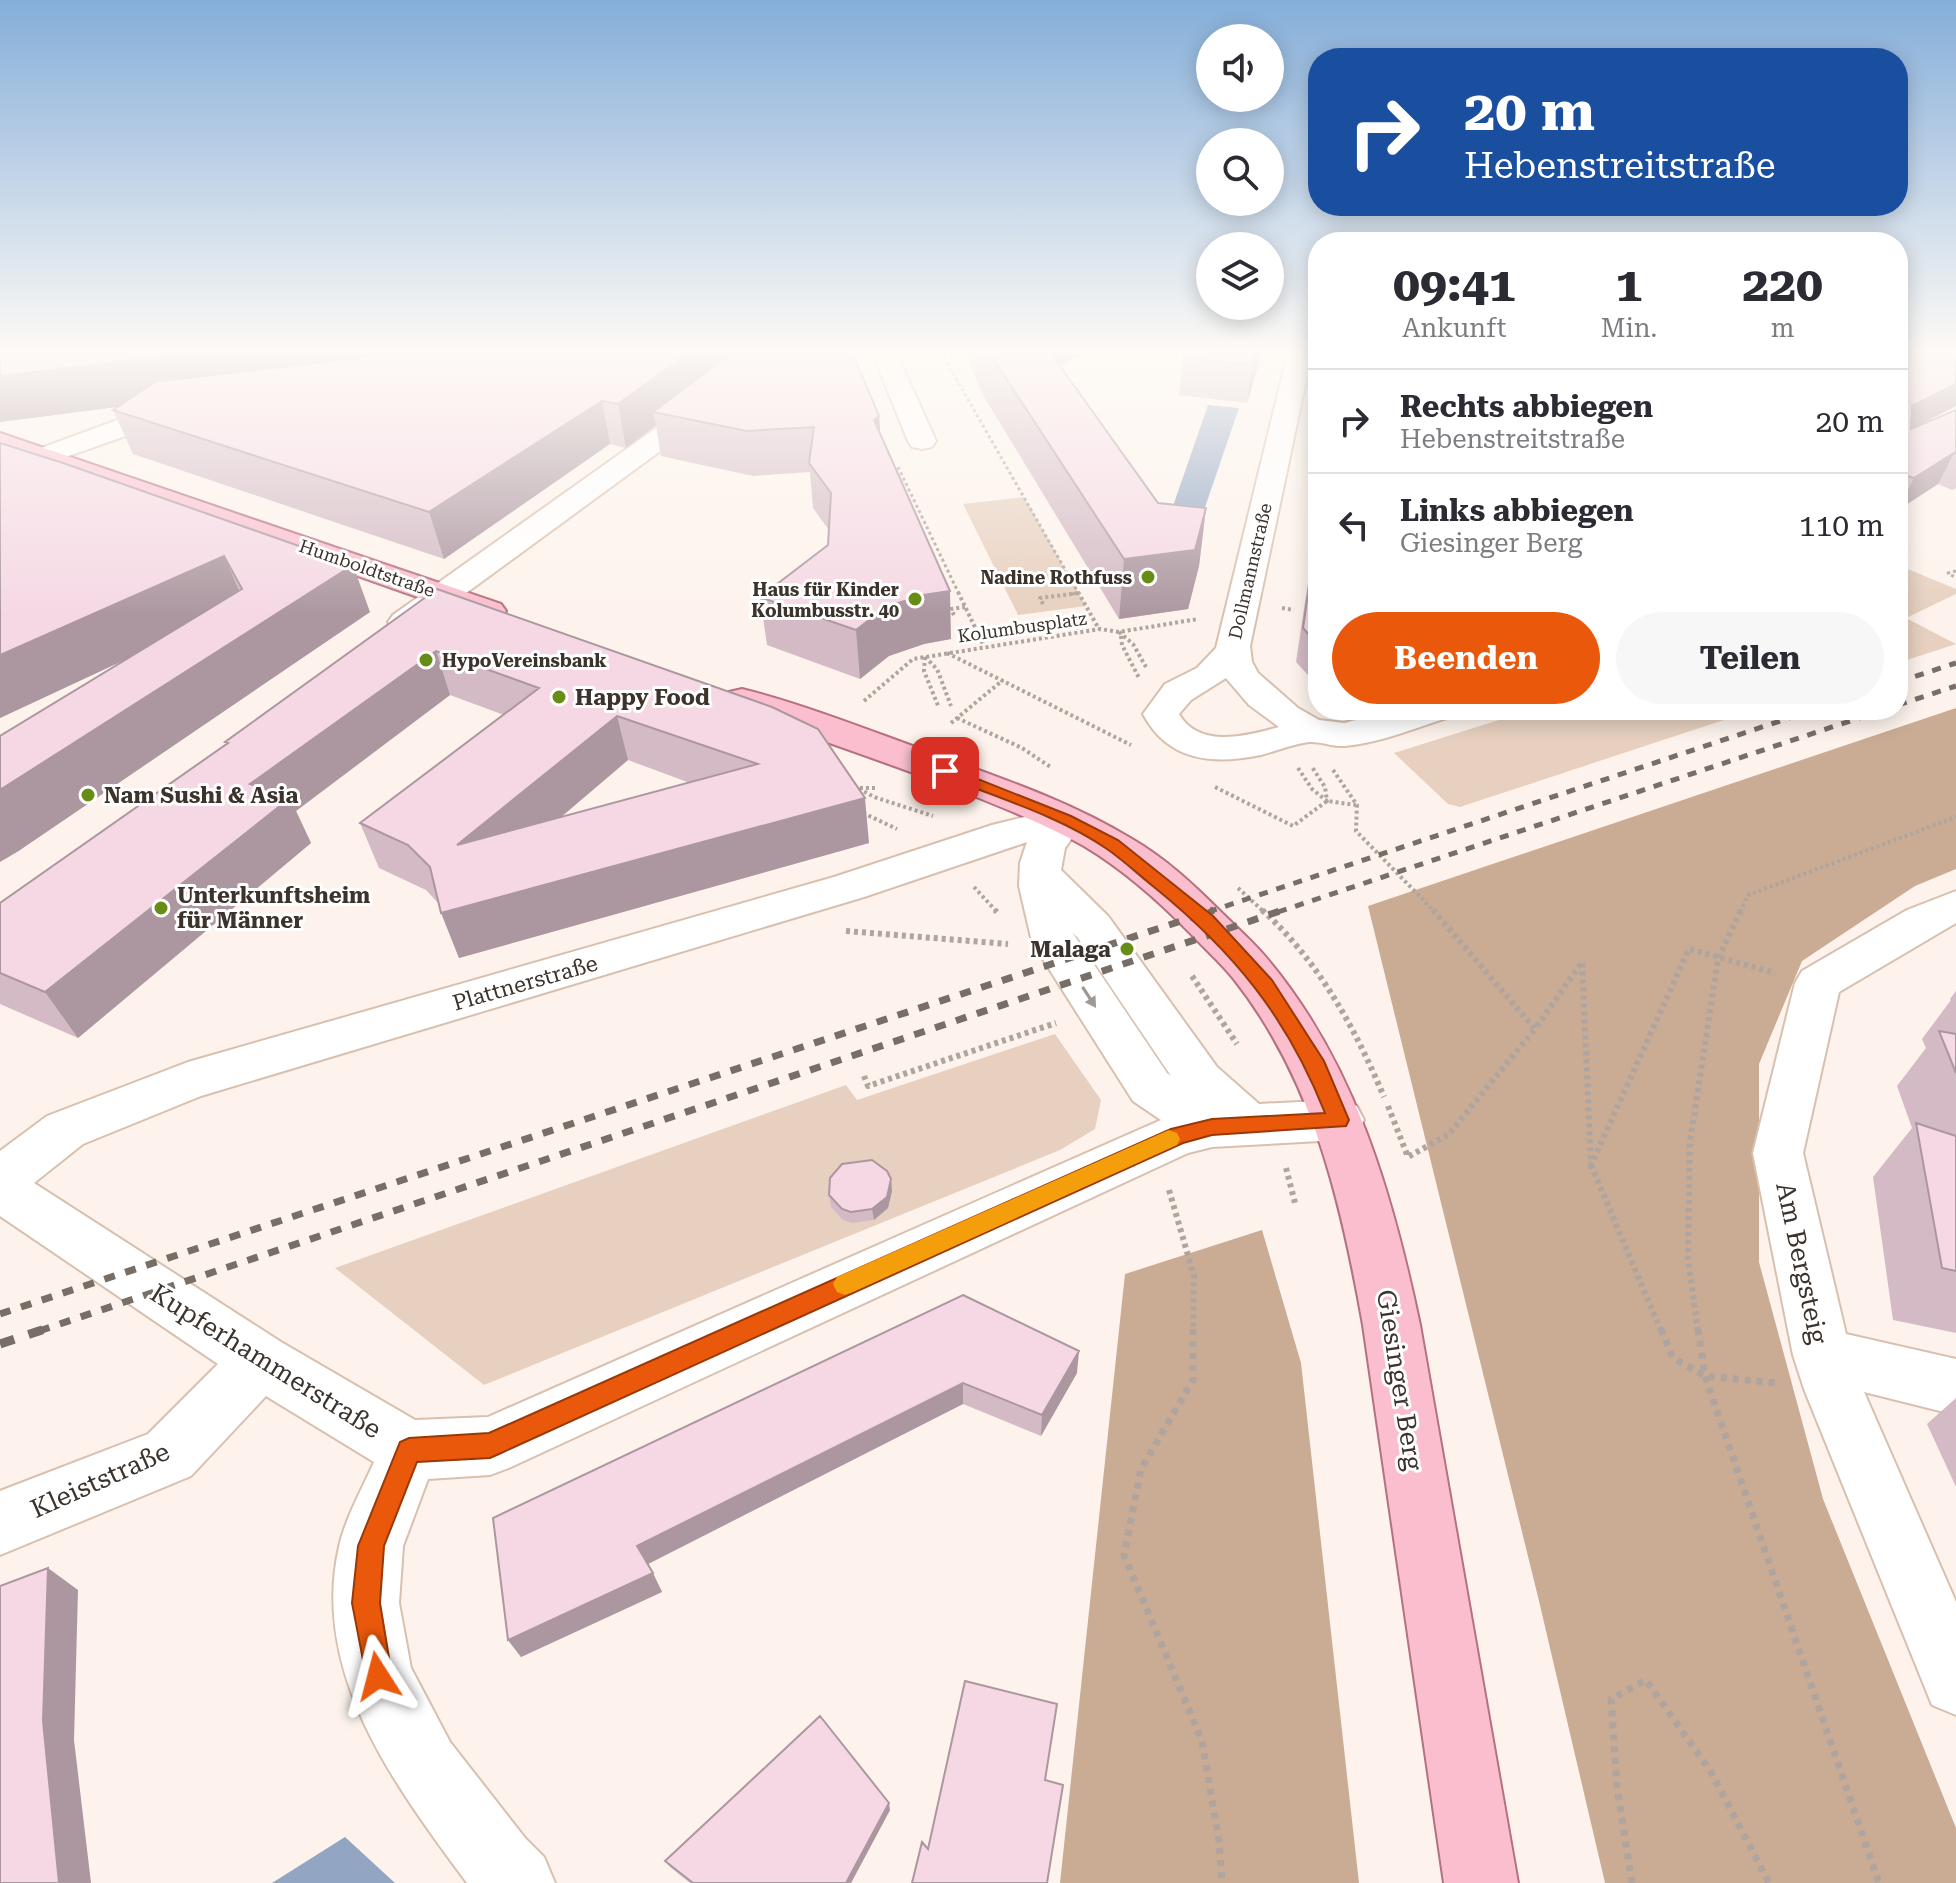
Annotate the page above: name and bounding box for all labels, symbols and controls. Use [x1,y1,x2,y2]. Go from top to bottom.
map controls [1196,24,1284,320]
button: sound [1196,24,1284,112]
text: 20 m [1464,78,1595,144]
icon: right [1332,80,1436,184]
button: search [1196,128,1284,216]
text: Hebenstreitstraße [1464,145,1776,187]
button: layers [1196,232,1284,320]
text: 09:41 [1393,257,1516,313]
text: 1 [1615,257,1642,313]
text: 220 [1742,257,1823,313]
text: Ankunft [1402,313,1506,343]
text: Min. [1601,313,1657,343]
text: m [1771,313,1794,343]
text: Rechts abbiegen [1400,389,1653,424]
icon: right [1332,399,1376,443]
text: 20 m [1815,404,1884,439]
text: Hebenstreitstraße [1400,424,1625,454]
text: Links abbiegen [1400,493,1634,528]
street label: Dollmannstraße [1224,501,1276,641]
icon: left [1332,503,1376,547]
text: 110 m [1799,508,1884,543]
text: Giesinger Berg [1400,528,1583,558]
street label: Humboldtstraße [296,535,438,601]
place label: Nadine Rothfuss [981,567,1132,588]
marker: Nadine Rothfuss [1139,568,1157,586]
place label: Haus für Kinder Kolumbusstr. 40 [751,579,899,621]
marker: Haus für Kinder Kolumbusstr. 40 [906,590,924,608]
street label: Kolumbusplatz [956,607,1089,646]
button: Beenden [1332,612,1600,704]
button: Teilen [1616,612,1884,704]
place label: HypoVereinsbank [442,650,607,671]
marker: HypoVereinsbank [417,651,435,669]
place label: Happy Food [575,685,710,710]
marker: Happy Food [550,688,568,706]
pin [911,737,979,805]
icon: arrive [923,749,967,793]
place label: Nam Sushi & Asia [104,783,298,808]
marker: Nam Sushi & Asia [79,786,97,804]
place label: Unterkunftsheim für Männer [177,883,370,933]
marker: Unterkunftsheim für Männer [152,899,170,917]
place label: Malaga [1030,937,1111,962]
marker: Malaga [1118,940,1136,958]
street label: Plattnerstraße [450,950,600,1016]
one-way arrow [1082,986,1096,1008]
street label: Am Bergsteig [1770,1180,1834,1347]
street label: Kupferhammerstraße [145,1278,387,1444]
street label: Giesinger Berg [1371,1287,1429,1473]
street label: Kleiststraße [26,1436,174,1524]
position arrow [336,1634,420,1718]

